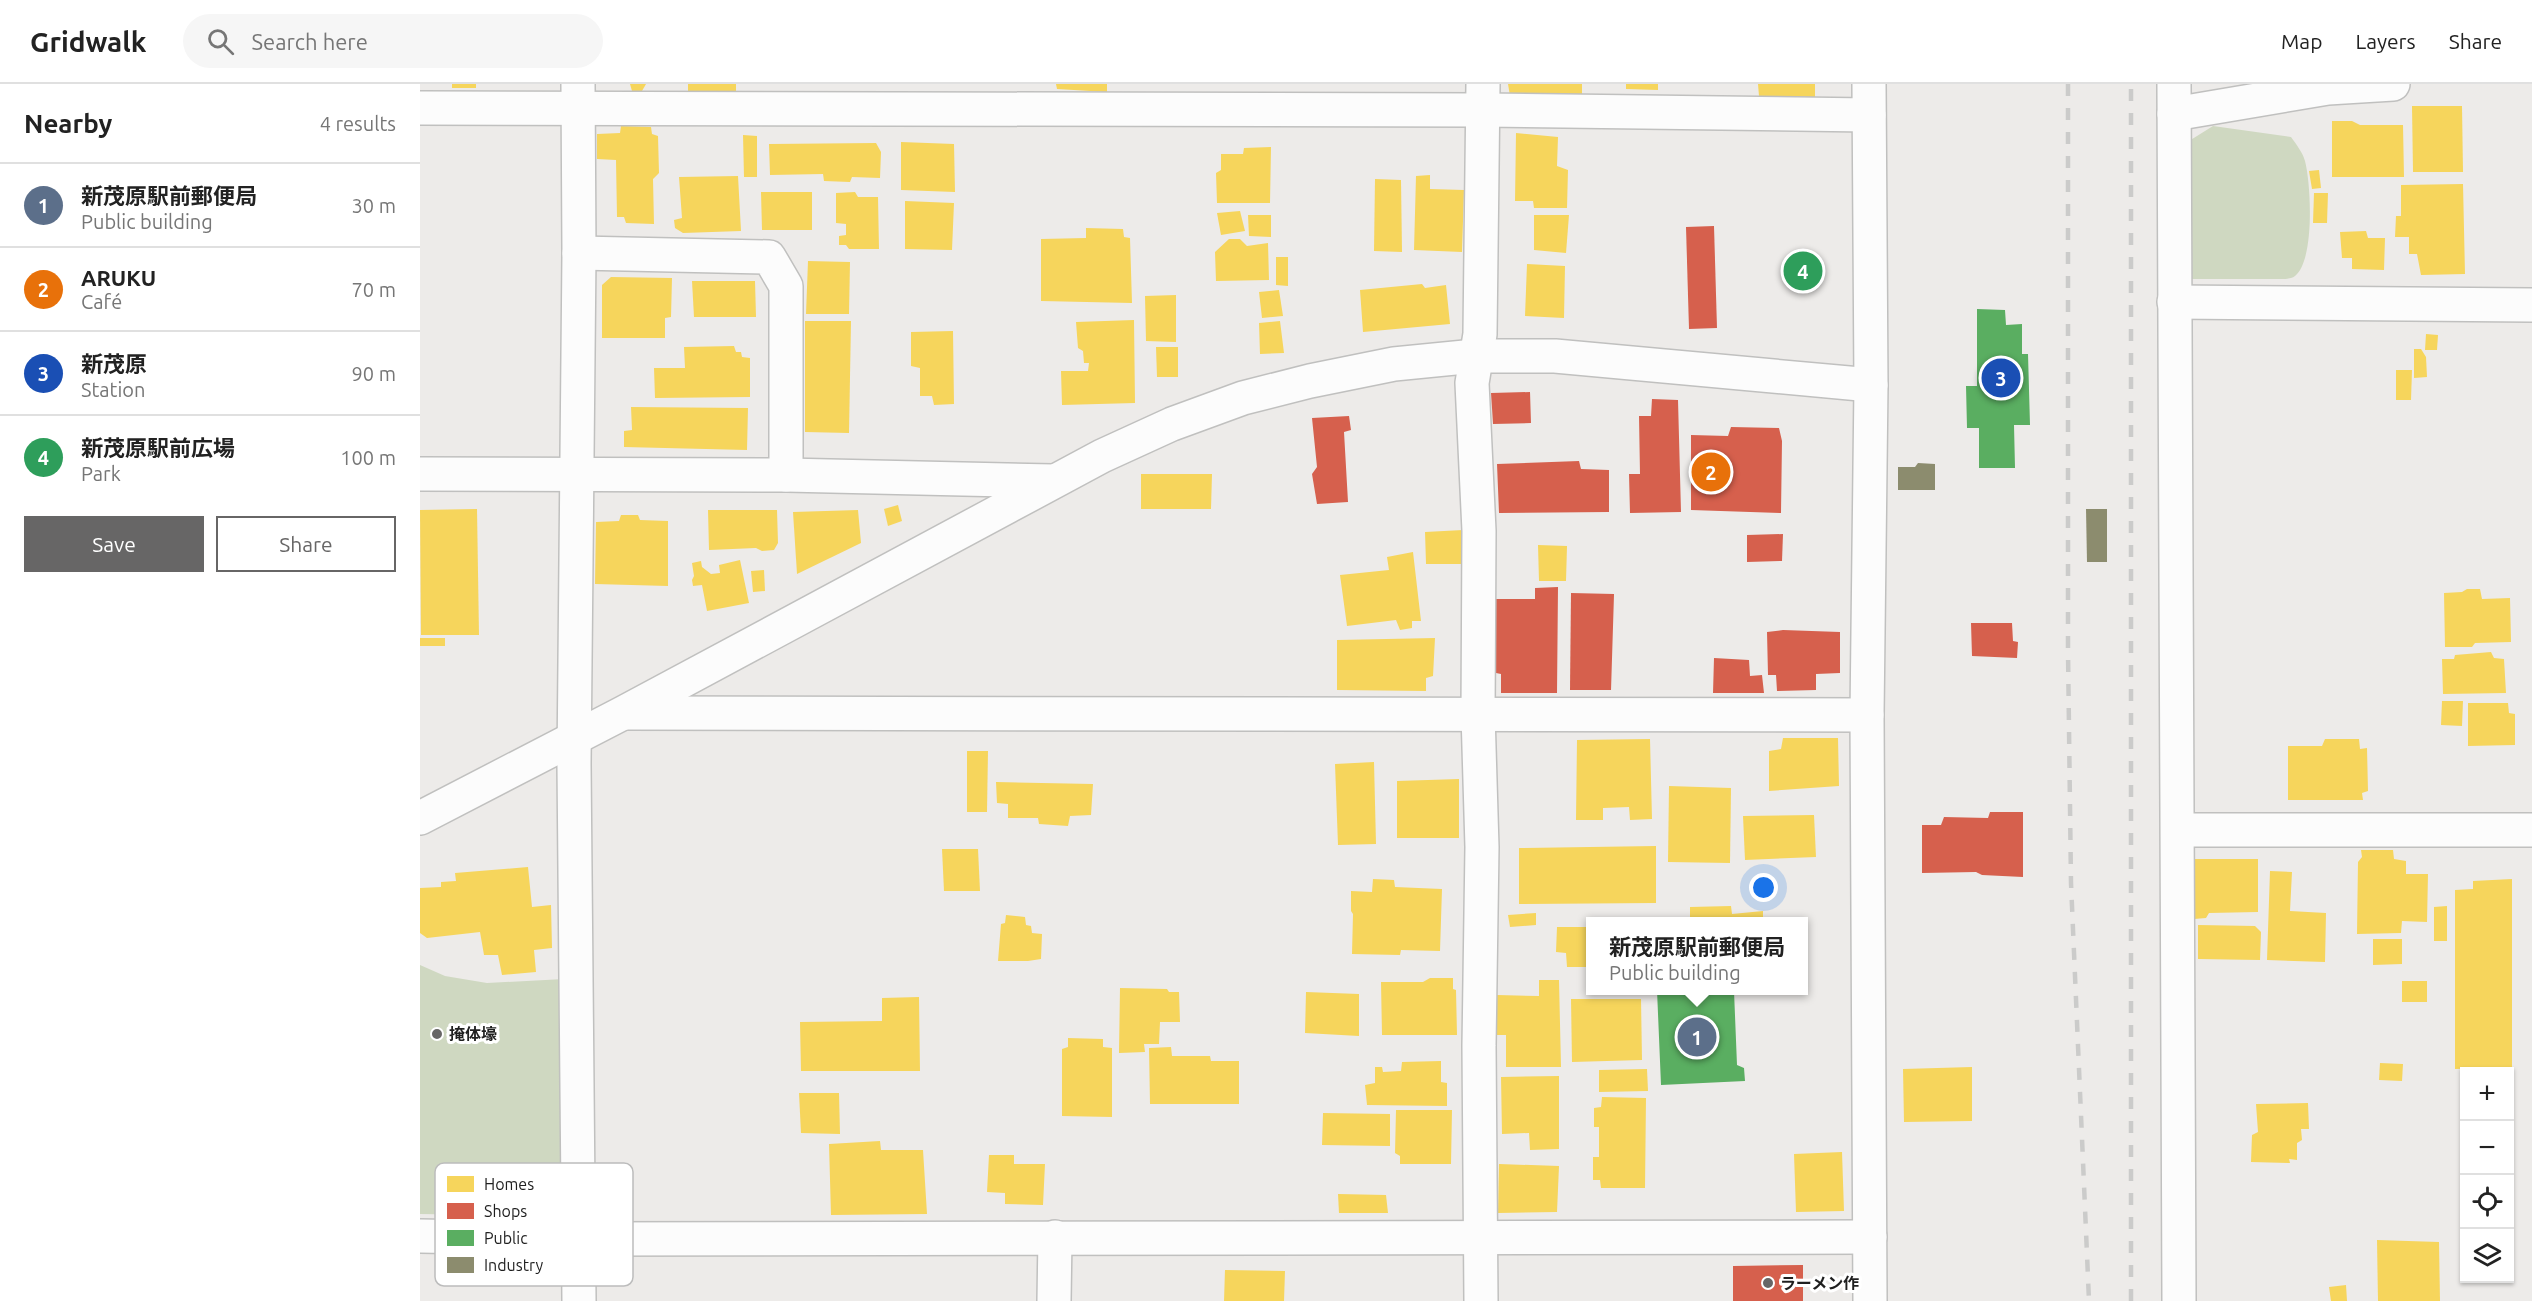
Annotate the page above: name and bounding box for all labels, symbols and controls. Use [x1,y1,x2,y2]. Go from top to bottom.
search box [183,14,603,68]
icon: search [204,25,237,58]
text: Gridwalk [30,26,147,57]
text: Search here [252,29,368,54]
text: Map [2281,29,2322,53]
text: Layers [2355,29,2416,53]
text: Share [2449,29,2502,53]
text: Nearby [24,109,112,138]
text: 4 results [320,112,396,135]
text: 新茂原駅前郵便局 [81,183,257,208]
text: 1 [38,194,49,217]
text: 30 m [352,194,396,217]
text: Public building [81,210,213,233]
pin: 4 [1784,248,1822,294]
text: ARUKU [81,265,156,290]
text: 2 [38,278,49,301]
text: 70 m [352,278,396,301]
text: Café [81,290,122,313]
text: 新茂原 [81,351,147,376]
pin: 3 [1982,356,2020,400]
text: 3 [38,362,49,385]
text: 90 m [352,362,396,385]
text: Station [81,378,145,401]
text: 新茂原駅前広場 [81,435,235,460]
text: 4 [38,446,49,469]
text: 100 m [340,446,396,469]
pin: 2 [1692,450,1730,494]
text: Park [81,462,121,485]
button: Save [24,516,204,572]
button: Share [216,516,396,572]
your location [1749,873,1778,902]
popup [1586,917,1808,995]
text: 新茂原駅前郵便局 [1609,934,1785,959]
text: Public building [1609,961,1741,984]
pin: 1 [1678,1014,1716,1060]
place label: 掩体壕 [449,1025,497,1043]
marker: 掩体壕 [430,1027,444,1041]
map controls [2460,1067,2514,1283]
button: + [2460,1067,2514,1121]
button: − [2460,1121,2514,1175]
legend [435,1163,633,1286]
text: Homes [484,1175,534,1193]
button: locate [2460,1175,2514,1229]
text: Shops [484,1202,527,1220]
text: Public [484,1229,528,1247]
button: layers [2460,1229,2514,1283]
text: Industry [484,1256,543,1274]
place label: ラーメン作 [1780,1274,1859,1292]
marker: ラーメン作 [1761,1276,1775,1290]

